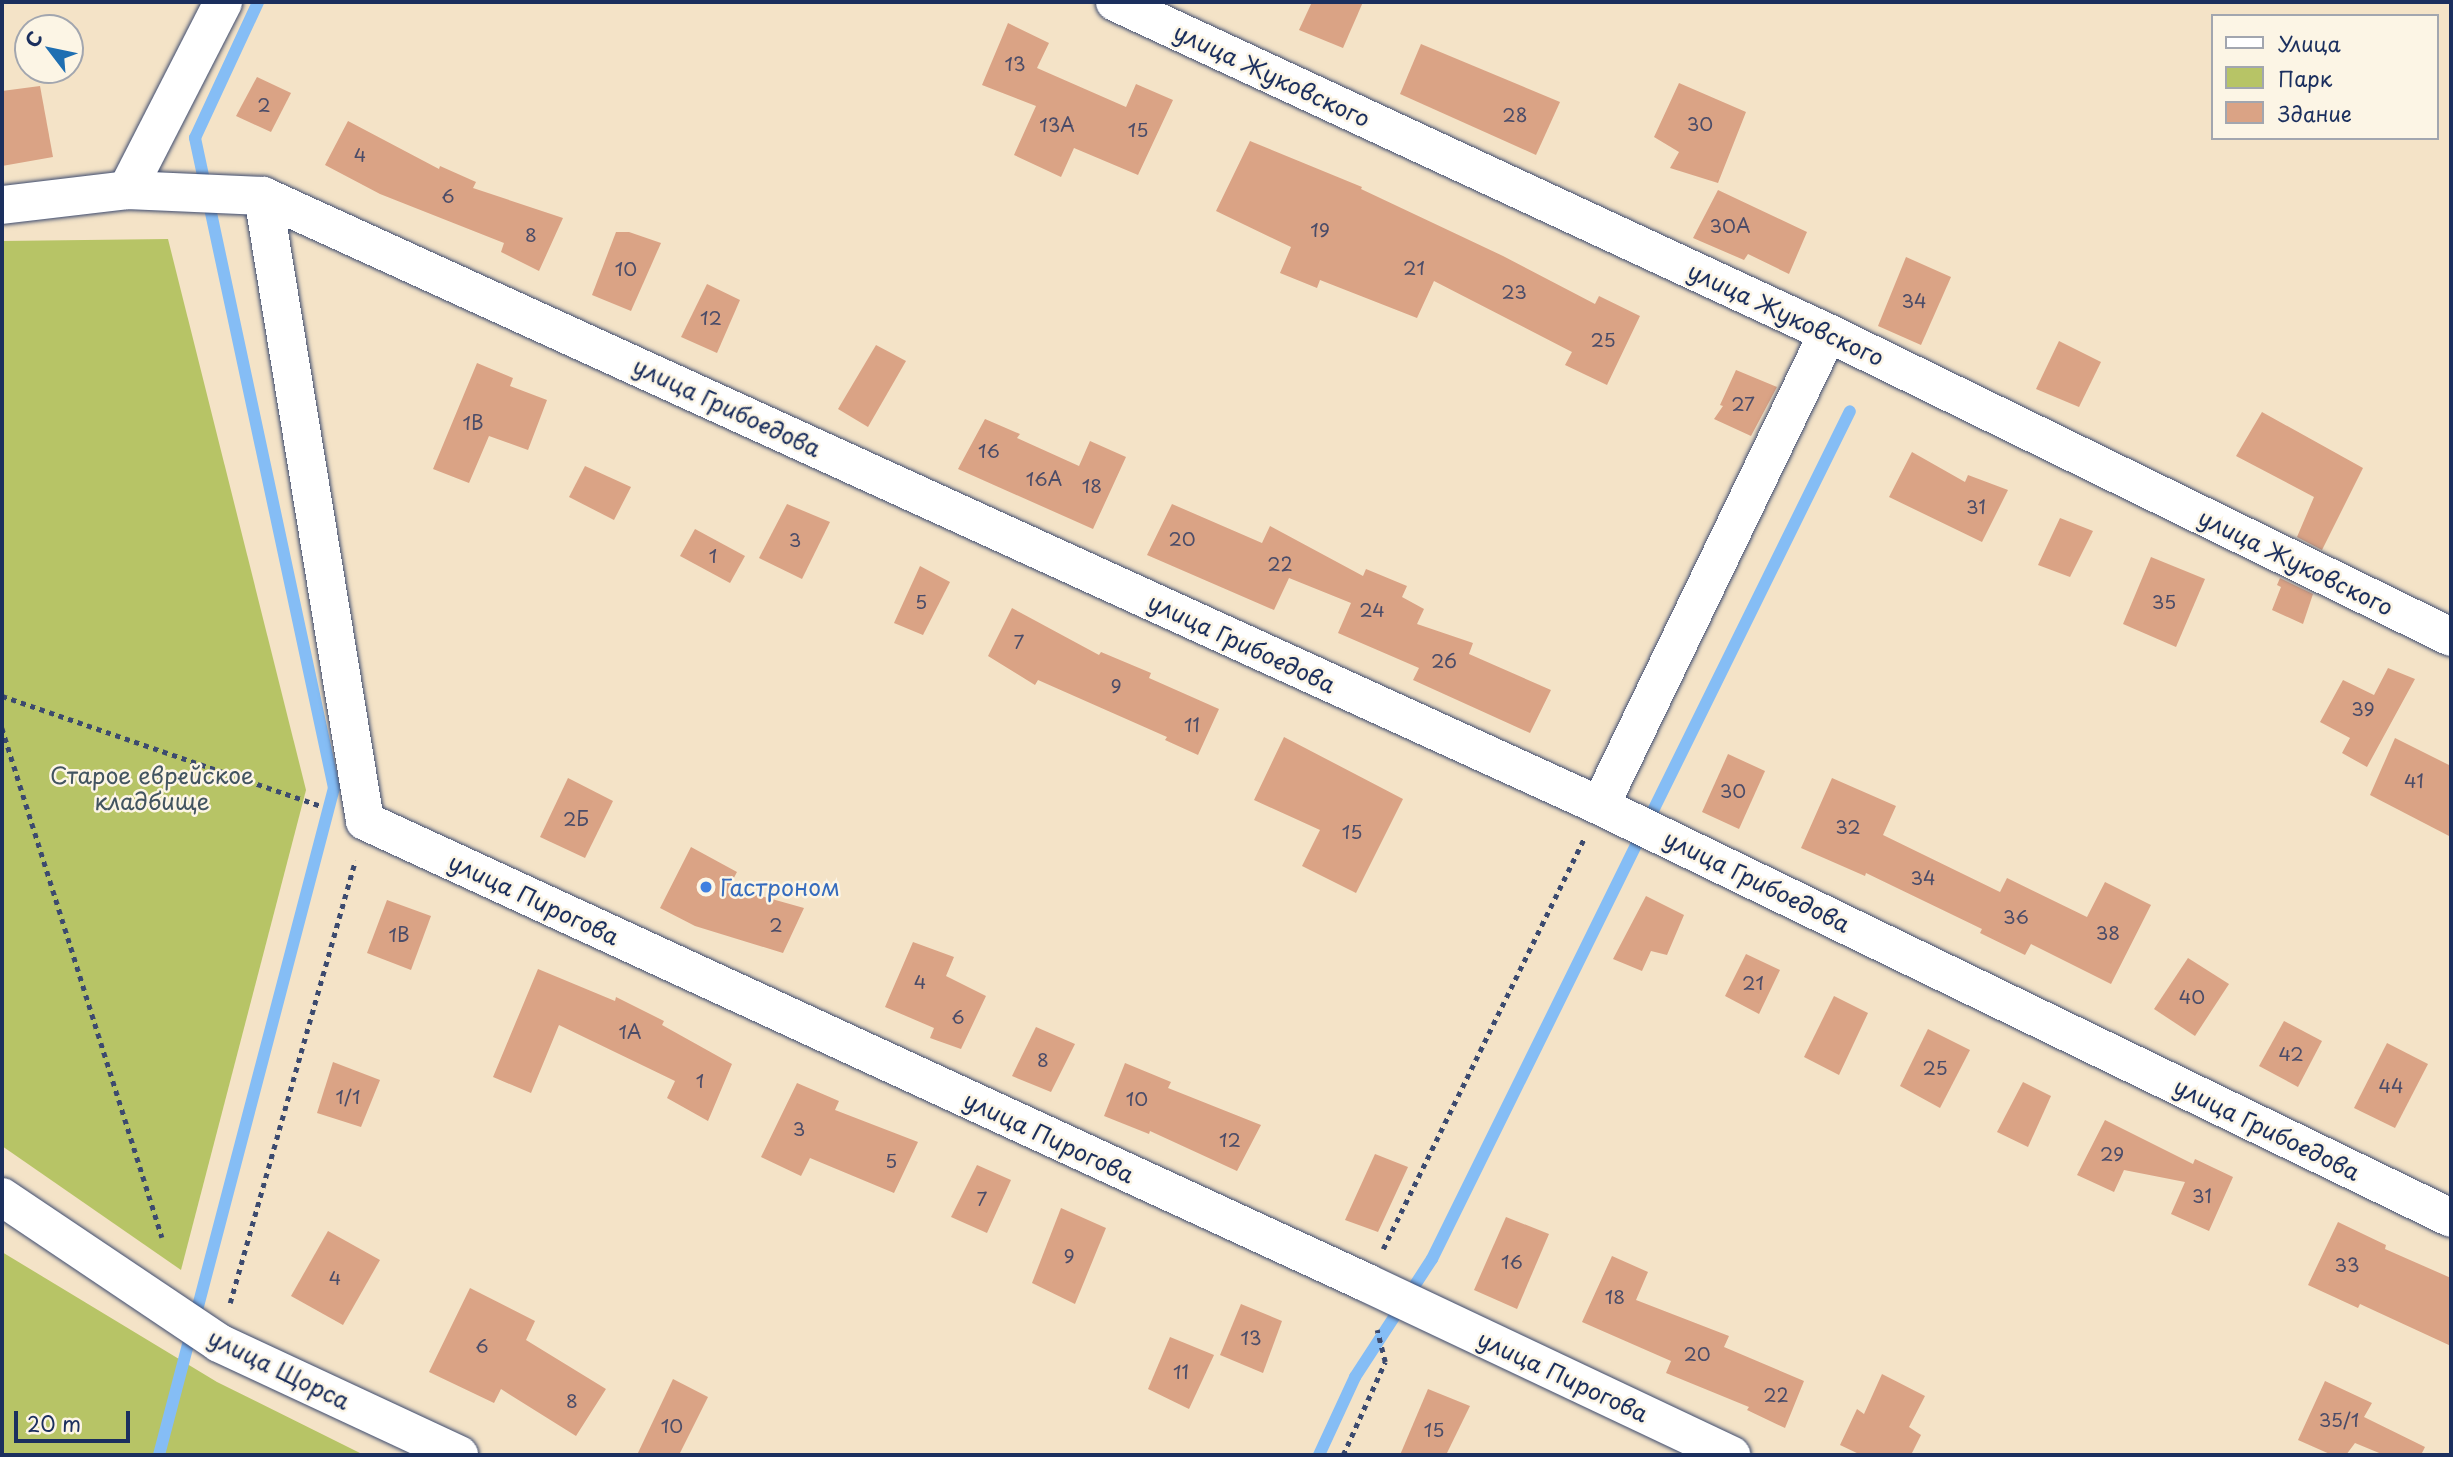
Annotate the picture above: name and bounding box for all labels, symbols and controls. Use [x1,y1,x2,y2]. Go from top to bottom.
north arrow [14,14,84,84]
legend [2212,14,2439,140]
street label: улица Жуковского [1169,17,1375,133]
text: С [17,25,49,52]
text: Улица [2278,27,2341,59]
house number: 13 [1004,53,1026,75]
text: Парк [2278,62,2332,94]
house number: 2 [257,94,271,116]
text: Здание [2278,97,2352,129]
house number: 28 [1502,104,1528,126]
house number: 30 [1687,113,1713,135]
house number: 13А [1039,114,1075,136]
house number: 15 [1128,119,1148,141]
house number: 4 [354,144,366,166]
house number: 6 [441,185,455,207]
house number: 30А [1710,215,1750,237]
house number: 19 [1310,219,1330,241]
house number: 8 [525,224,537,246]
street label: улица Жуковского [1683,256,1889,372]
house number: 21 [1403,257,1425,279]
house number: 10 [615,258,637,280]
house number: 23 [1501,281,1527,303]
house number: 34 [1901,290,1927,312]
house number: 12 [700,307,722,329]
house number: 25 [1590,329,1616,351]
street label: улица Грибоедова [628,351,826,463]
house number: 27 [1731,393,1755,415]
house number: 1В [462,412,484,434]
house number: 16 [978,440,1000,462]
house number: 16А [1026,468,1062,490]
house number: 18 [1082,475,1102,497]
house number: 31 [1966,496,1986,518]
street label: улица Жуковского [2194,503,2398,621]
house number: 20 [1168,528,1196,550]
house number: 3 [789,529,801,551]
house number: 1 [709,545,717,567]
house number: 22 [1267,553,1293,575]
street label: улица Грибоедова [1143,587,1341,699]
house number: 5 [915,591,927,613]
house number: 35 [2152,591,2176,613]
house number: 24 [1359,599,1385,621]
house number: 7 [1014,631,1024,653]
house number: 26 [1431,650,1457,672]
house number: 9 [1110,675,1122,697]
house number: 39 [2351,698,2375,720]
house number: 11 [1184,714,1200,736]
park label: Старое еврейское кладбище [50,761,254,815]
house number: 41 [2404,770,2424,792]
house number: 30 [1720,780,1746,802]
house number: 2Б [563,808,589,830]
house number: 32 [1835,816,1861,838]
house number: 15 [1342,821,1362,843]
street label: улица Грибоедова [1659,824,1855,938]
street label: улица Пирогова [444,847,624,951]
house number: 34 [1910,867,1936,889]
place label: Гастроном [720,873,840,901]
marker: Гастроном [698,879,714,895]
house number: 36 [2003,906,2029,928]
house number: 2 [769,914,783,936]
house number: 38 [2096,922,2120,944]
house number: 1В [388,924,410,946]
house number: 4 [914,971,926,993]
house number: 21 [1742,972,1764,994]
house number: 40 [2179,986,2205,1008]
house number: 6 [951,1006,965,1028]
house number: 1А [618,1021,642,1043]
house number: 42 [2278,1043,2304,1065]
house number: 8 [1037,1049,1049,1071]
house number: 25 [1922,1057,1948,1079]
house number: 1 [696,1070,704,1092]
street label: улица Грибоедова [2169,1072,2365,1186]
house number: 44 [2378,1075,2404,1097]
street label: улица Пирогова [959,1085,1139,1189]
house number: 1/1 [336,1086,360,1108]
house number: 10 [1126,1088,1148,1110]
house number: 3 [793,1118,805,1140]
house number: 12 [1219,1129,1241,1151]
house number: 29 [2100,1143,2124,1165]
house number: 5 [885,1150,897,1172]
house number: 31 [2192,1185,2212,1207]
house number: 7 [977,1188,987,1210]
house number: 9 [1063,1245,1075,1267]
house number: 16 [1501,1251,1523,1273]
house number: 33 [2335,1254,2359,1276]
house number: 4 [329,1267,341,1289]
house number: 18 [1605,1286,1625,1308]
street label: улица Щорса [203,1323,355,1415]
street label: улица Пирогова [1473,1324,1653,1428]
house number: 13 [1240,1327,1262,1349]
house number: 6 [475,1335,489,1357]
house number: 20 [1683,1343,1711,1365]
house number: 11 [1173,1361,1189,1383]
house number: 22 [1763,1384,1789,1406]
house number: 8 [566,1390,578,1412]
scale bar [18,1398,133,1442]
text: 20 m [27,1407,81,1439]
house number: 35/1 [2319,1409,2359,1431]
house number: 10 [661,1415,683,1437]
house number: 15 [1424,1419,1444,1441]

